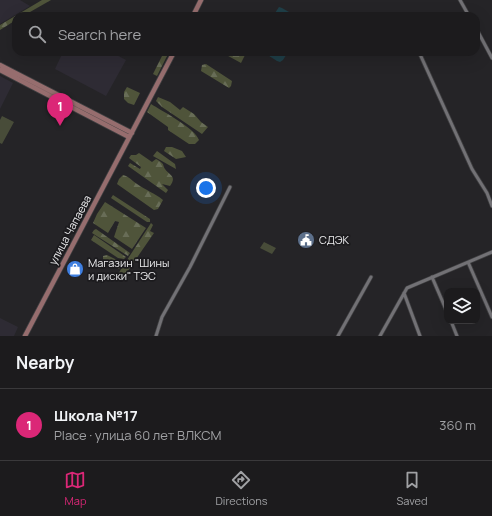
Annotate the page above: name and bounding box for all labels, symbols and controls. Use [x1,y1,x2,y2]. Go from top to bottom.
search box [12,12,480,56]
icon: search [26,23,48,45]
text: Search here [58,24,141,45]
pin: 1 [47,93,73,126]
your location [196,178,216,198]
street label: улица Чапаева [45,192,94,267]
public building icon: СДЭК [296,230,316,250]
place label: СДЭК [319,232,349,247]
place label: Магазин "Шины и диски" ТЭС [88,255,169,283]
shop icon: Магазин "Шины и диски" ТЭС [65,259,85,279]
map controls [444,288,480,324]
button: layers [444,288,480,324]
text: Nearby [16,351,74,374]
text: Школа №17 [54,405,138,426]
text: 1 [26,416,32,434]
text: 360 m [439,416,476,434]
text: Place · улица 60 лет ВЛКСМ [54,426,222,444]
tab: Map [64,469,86,508]
tab: Directions [215,469,268,508]
tab: Saved [397,469,428,508]

